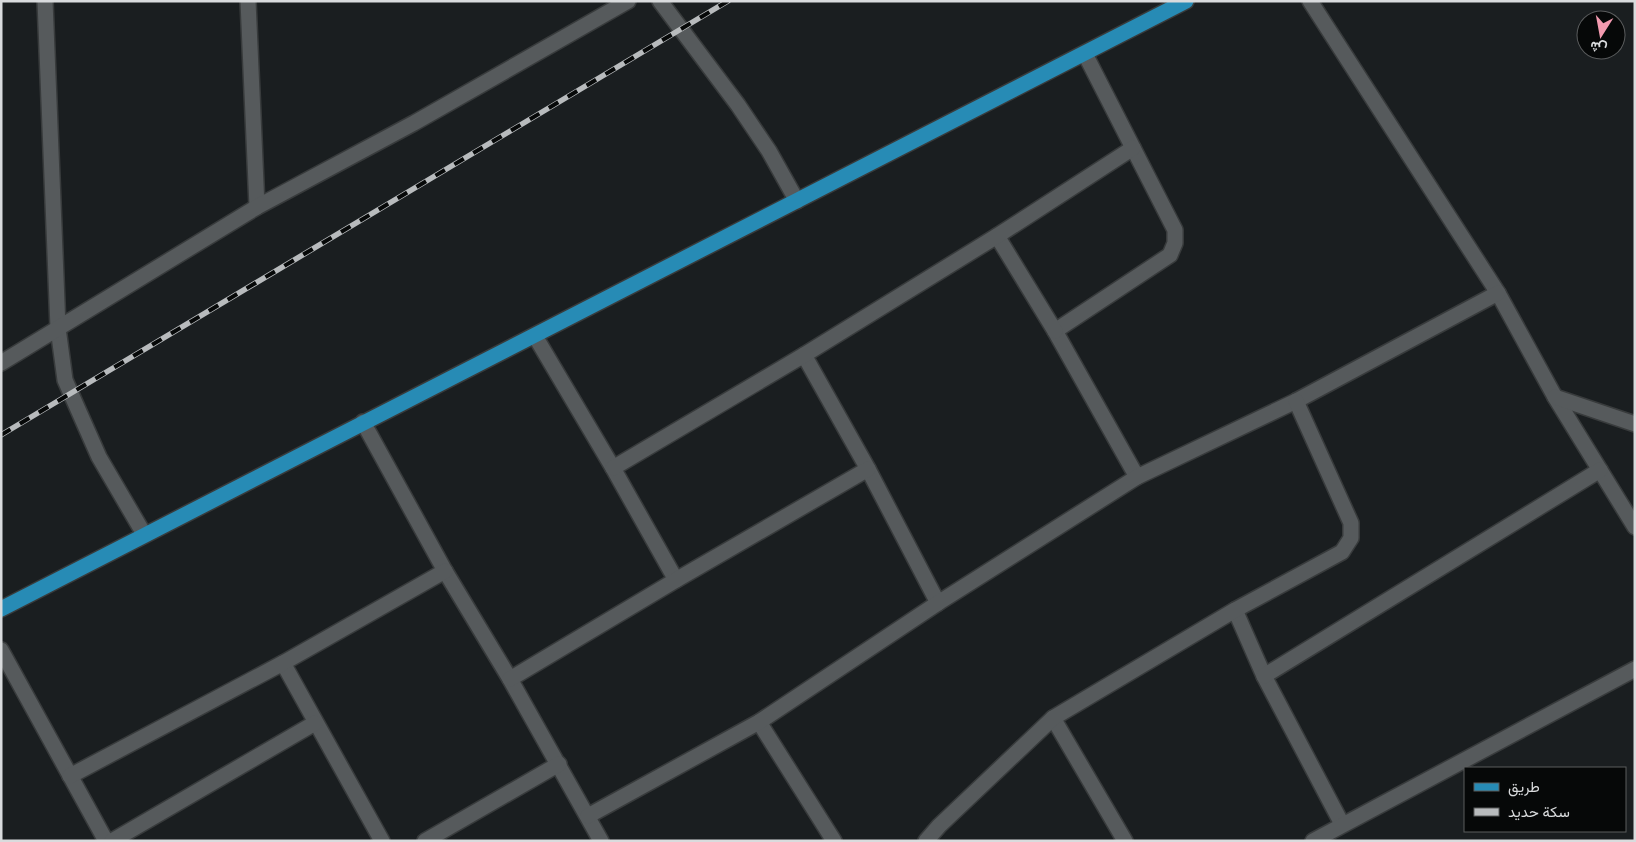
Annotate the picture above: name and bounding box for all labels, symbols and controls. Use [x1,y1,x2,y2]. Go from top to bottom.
north arrow [1576,10,1626,60]
text: ش [1588,37,1608,59]
legend [1464,767,1626,832]
text: طريق [1508,776,1540,797]
text: سكة حديد [1508,801,1570,821]

